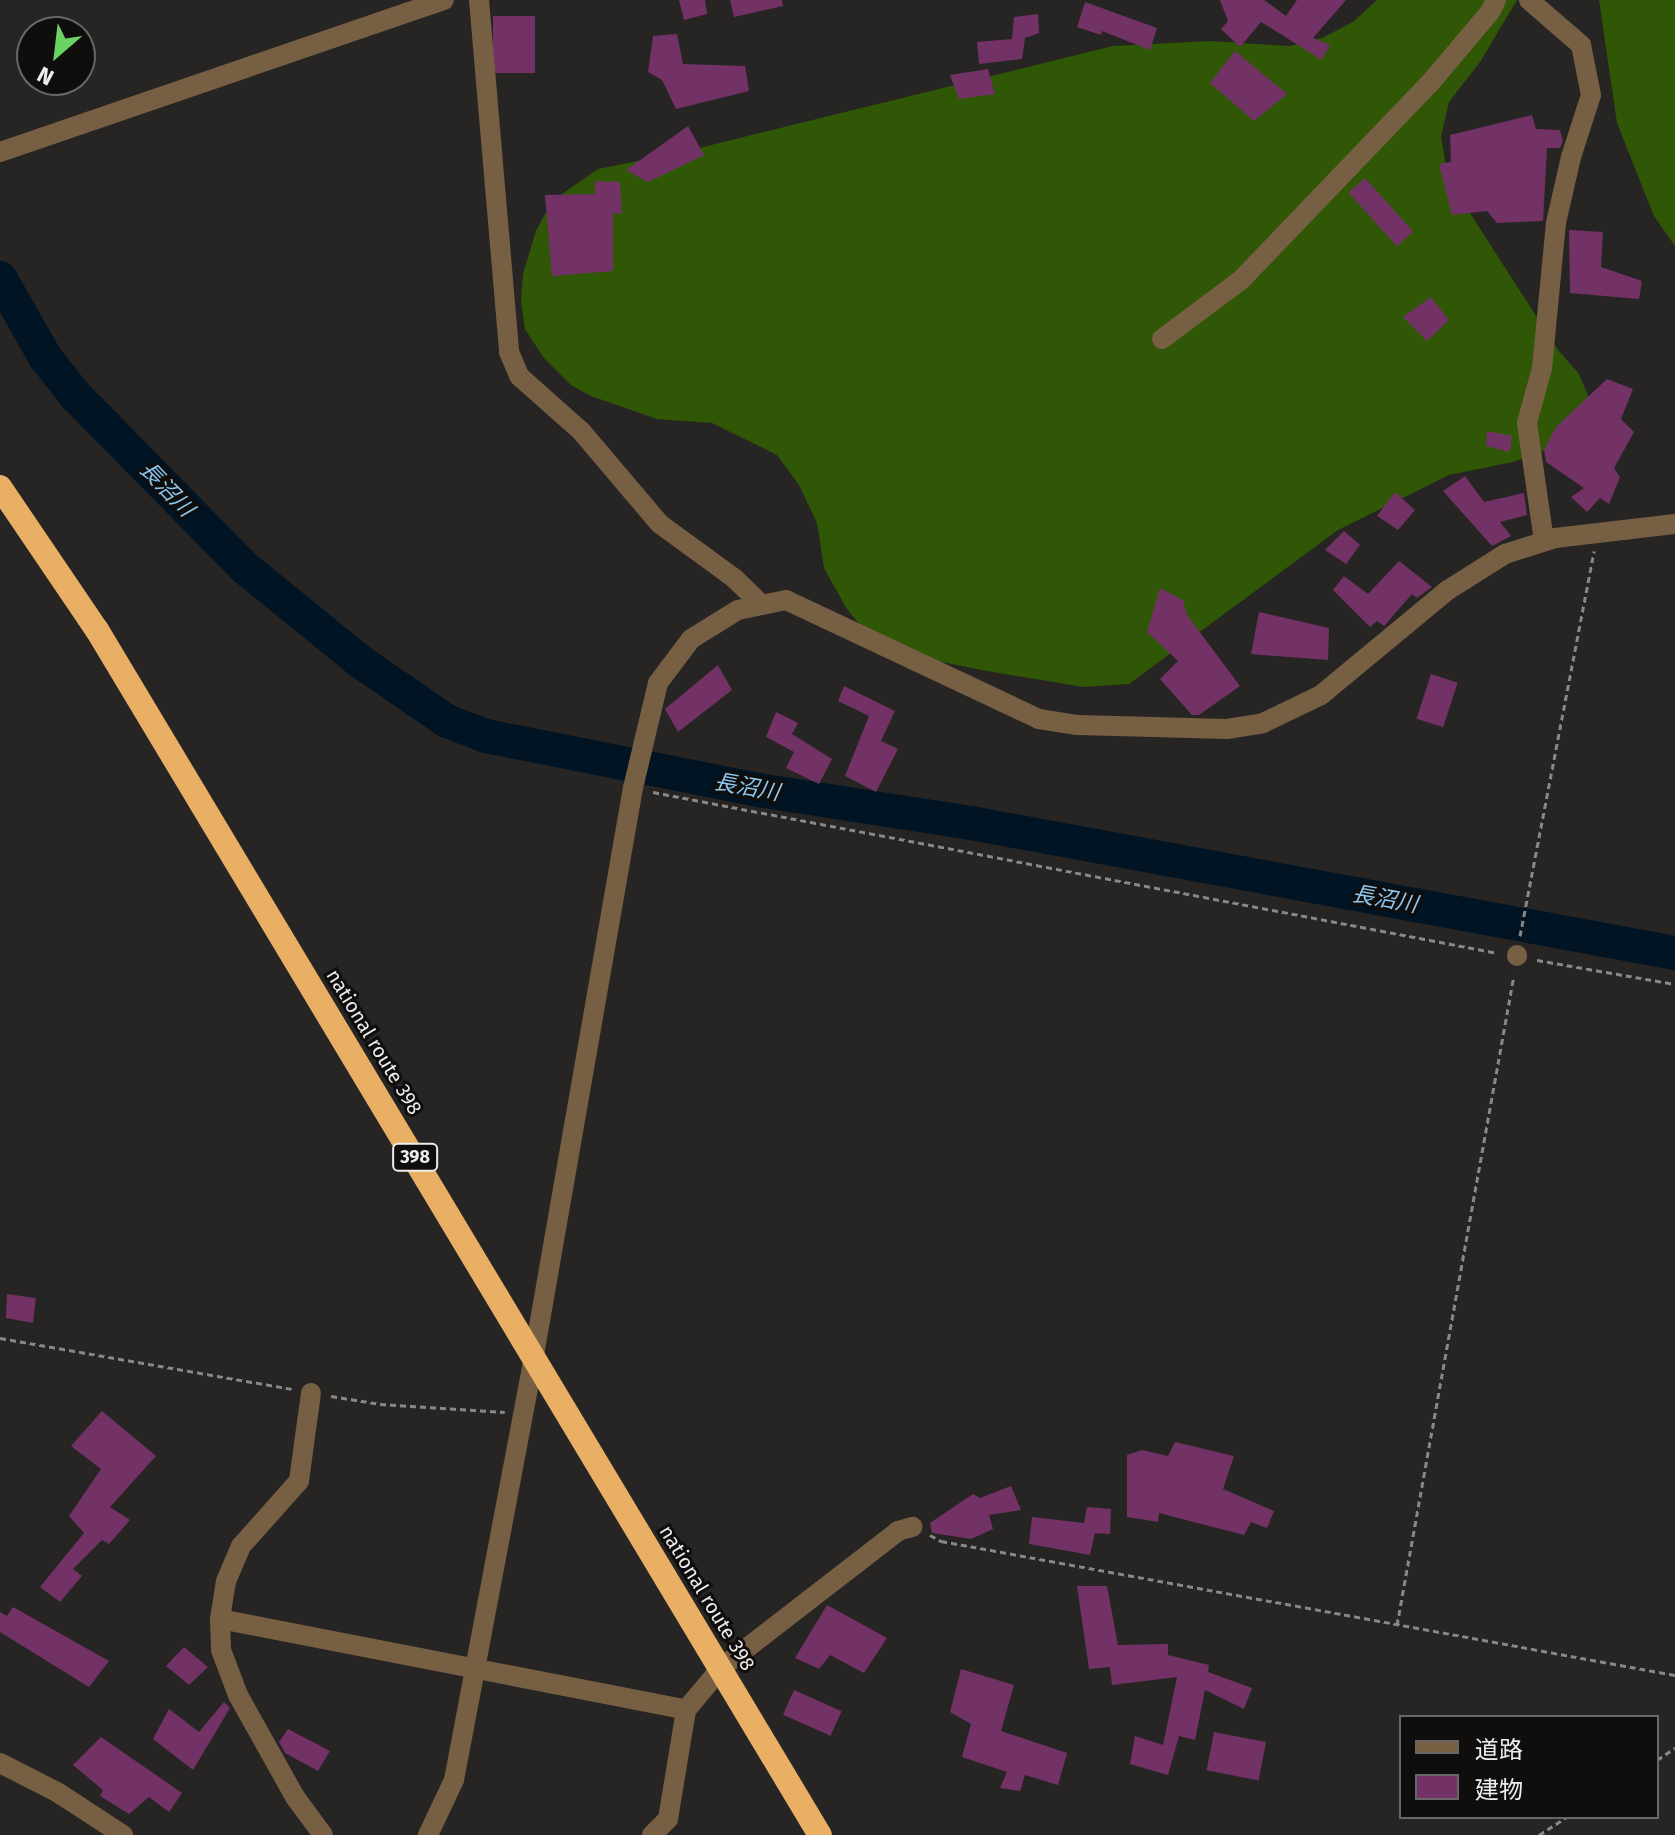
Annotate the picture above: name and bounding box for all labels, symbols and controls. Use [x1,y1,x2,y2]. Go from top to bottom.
north arrow [16,16,96,96]
text: N [33,61,58,91]
water label: 長沼川 [135,456,199,522]
water label: 長沼川 [712,768,782,806]
water label: 長沼川 [1350,880,1420,918]
street label: national route 398 [321,965,427,1119]
road number: 398 [391,1143,439,1171]
street label: national route 398 [654,1521,760,1675]
legend [1399,1715,1659,1819]
text: 道路 [1475,1736,1523,1764]
text: 建物 [1475,1776,1523,1804]

